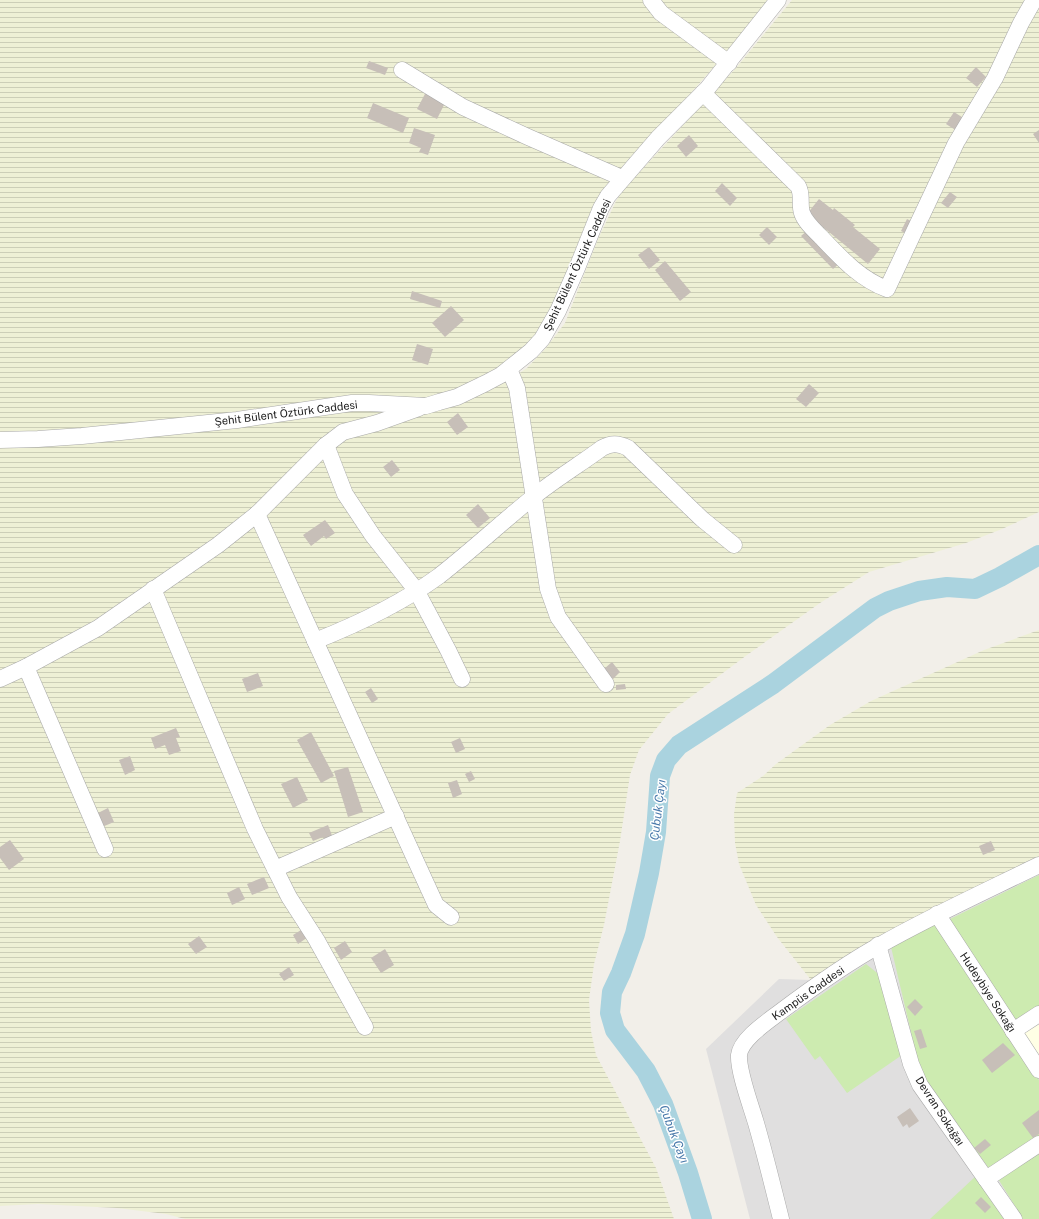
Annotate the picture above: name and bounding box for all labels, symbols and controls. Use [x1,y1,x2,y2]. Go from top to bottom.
street label: Şehit Bülent Öztürk Caddesi [540,197,614,333]
street label: Şehit Bülent Öztürk Caddesi [214,397,358,429]
water label: Çubuk Çayı [647,779,669,841]
street label: Hudeybiye Sokağı [958,950,1018,1034]
street label: Kampüs Caddesi [770,964,846,1022]
street label: Devran Sokağaı [913,1074,967,1148]
water label: Çubuk Çayı [657,1103,692,1165]

